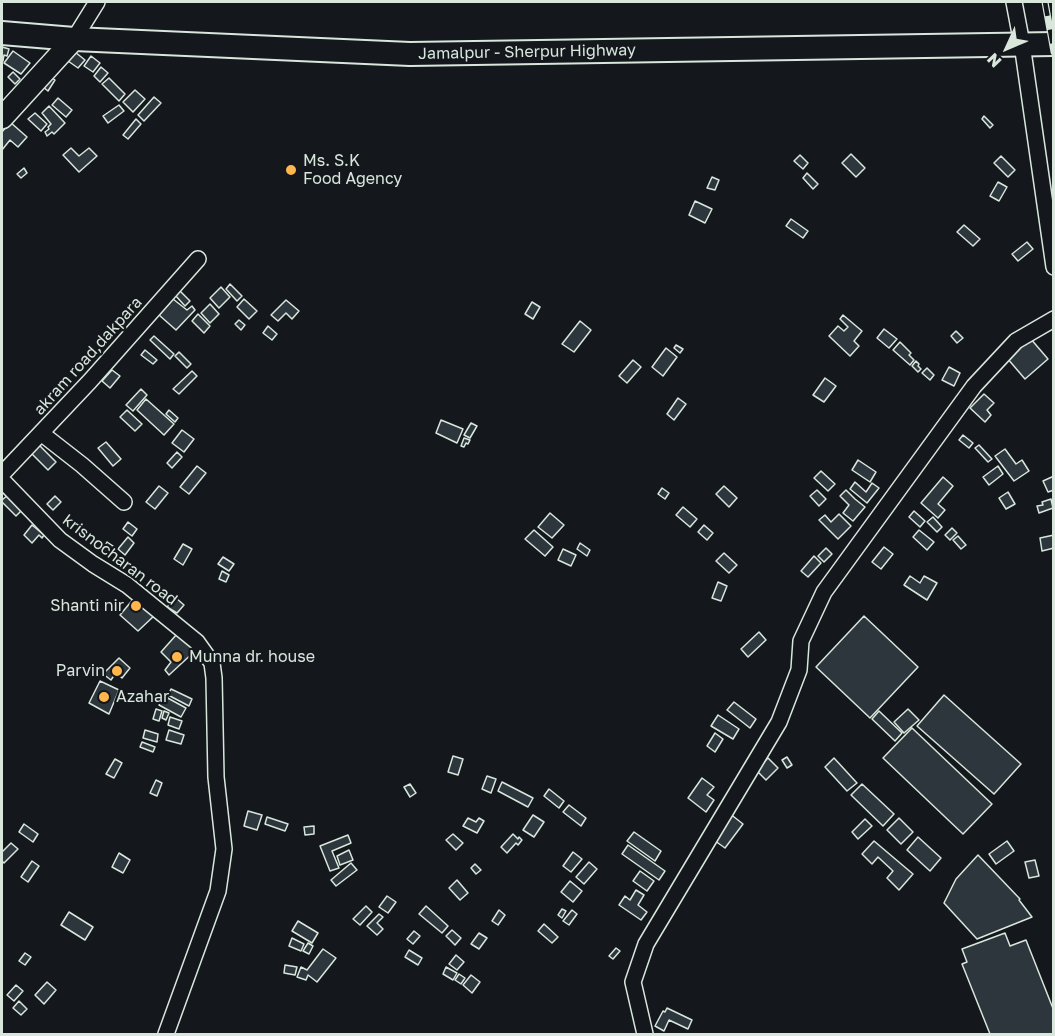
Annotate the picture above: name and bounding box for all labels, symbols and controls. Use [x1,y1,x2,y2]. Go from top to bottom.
north arrow [977,18,1037,78]
street label: Jamalpur - Sherpur Highway [418,41,636,63]
text: N [983,49,1005,72]
place label: Ms. S.K Food Agency [303,151,402,189]
marker: Ms. S.K Food Agency [284,163,298,177]
street label: akram road,dakpara [30,293,146,419]
street label: krisnocharan road [59,511,181,609]
place label: Shanti nir [50,596,124,616]
marker: Shanti nir [129,599,143,613]
place label: Munna dr. house [189,647,315,667]
marker: Munna dr. house [170,650,184,664]
place label: Parvin [56,661,105,681]
marker: Parvin [110,664,124,678]
place label: Azahar [116,687,169,707]
marker: Azahar [97,690,111,704]

